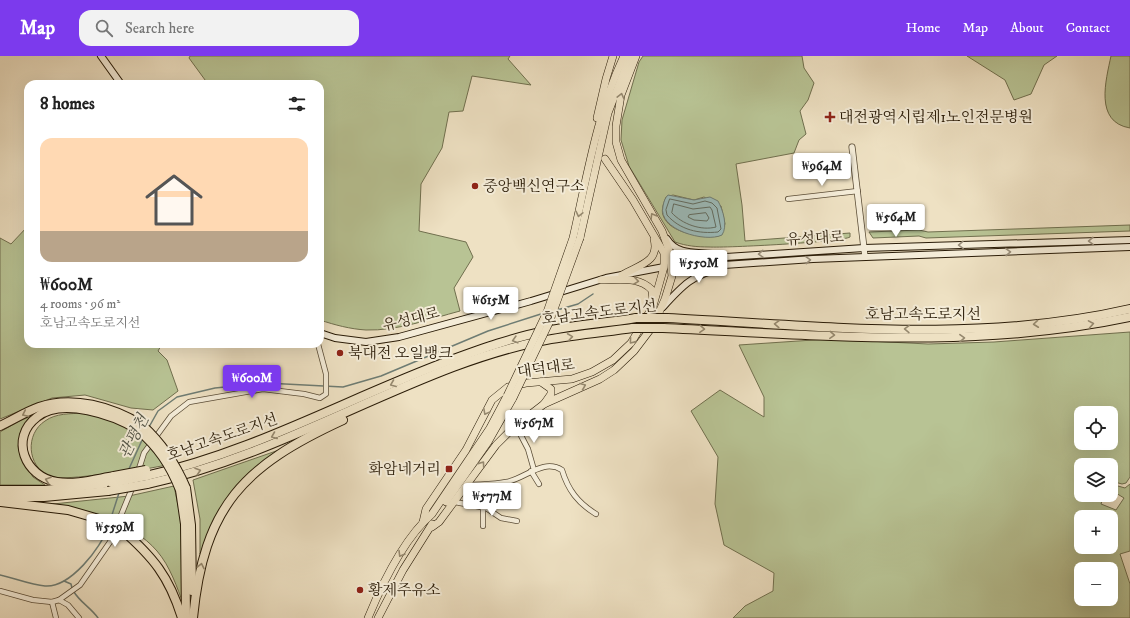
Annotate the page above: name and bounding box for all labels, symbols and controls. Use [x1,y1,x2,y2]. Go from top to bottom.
search box [79,10,359,46]
text: Map [20,17,55,40]
icon: search [93,17,115,39]
text: Search here [125,19,194,38]
text: Home [906,19,940,37]
text: Map [962,19,988,37]
text: About [1010,19,1044,37]
text: Contact [1066,19,1110,37]
text: 8 homes [40,93,95,115]
icon: filters [286,93,308,115]
one-way arrow [617,93,625,100]
place label: 대전광역시립제1노인전문병원 [839,108,1033,127]
marker: 대전광역시립제1노인전문병원 [824,111,836,123]
pin: ₩964M [794,153,850,187]
text: ₩964M [802,158,842,174]
icon: home [138,164,210,236]
place label: 중앙백신연구소 [483,177,585,196]
marker: 중앙백신연구소 [470,181,480,191]
pin: ₩564M [868,204,924,238]
text: ₩564M [876,209,916,225]
one-way arrow [575,211,583,217]
one-way arrow [651,213,658,220]
street label: 유성대로 [786,227,845,250]
one-way arrow [1088,237,1094,245]
one-way arrow [958,241,964,249]
one-way arrow [1005,247,1011,256]
one-way arrow [758,249,764,258]
pin: ₩550M [671,250,727,284]
text: ₩550M [679,255,719,271]
one-way arrow [805,255,811,264]
text: ₩600M [40,274,93,296]
one-way arrow [633,276,639,285]
pin: ₩615M [463,287,519,321]
text: ₩615M [472,292,510,308]
text: 4 rooms · 96 m² [40,296,120,312]
street label: 호남고속도로지선 [540,296,658,329]
street label: 유성대로 [381,303,442,336]
street label: 호남고속도로지선 [865,305,981,324]
text: 호남고속도로지선 [40,315,140,331]
one-way arrow [774,319,780,328]
one-way arrow [1033,320,1039,329]
one-way arrow [1088,321,1094,329]
one-way arrow [699,325,705,334]
one-way arrow [904,325,910,333]
one-way arrow [829,331,835,340]
one-way arrow [567,333,573,342]
one-way arrow [959,333,965,342]
one-way arrow [512,335,519,344]
one-way arrow [630,336,637,343]
place label: 북대전 오일뱅크 [348,344,453,363]
marker: 북대전 오일뱅크 [335,348,345,358]
street label: 대덕대로 [516,355,577,382]
pin: ₩600M [224,365,280,399]
text: ₩600M [232,370,272,386]
one-way arrow [389,379,397,387]
one-way arrow [579,382,586,390]
map controls [1074,406,1118,606]
button: locate [1074,406,1118,450]
one-way arrow [483,408,490,415]
one-way arrow [22,409,29,417]
water label: 관평천 [114,410,154,462]
street label: 호남고속도로지선 [164,410,280,465]
pin: ₩567M [506,410,562,444]
text: ₩567M [514,415,554,431]
one-way arrow [270,431,277,439]
button: layers [1074,458,1118,502]
place label: 화암네거리 [369,460,441,479]
one-way arrow [477,461,485,468]
marker: 화암네거리 [444,464,454,474]
one-way arrow [195,467,202,476]
one-way arrow [45,476,52,485]
pin: ₩577M [464,483,520,517]
text: ₩577M [472,488,512,504]
button: + [1074,510,1118,554]
pin: ₩559M [87,514,143,548]
text: ₩559M [96,519,134,535]
one-way arrow [398,550,405,557]
one-way arrow [196,562,205,569]
button: − [1074,562,1118,606]
place label: 황제주유소 [368,581,441,600]
marker: 황제주유소 [355,585,365,595]

